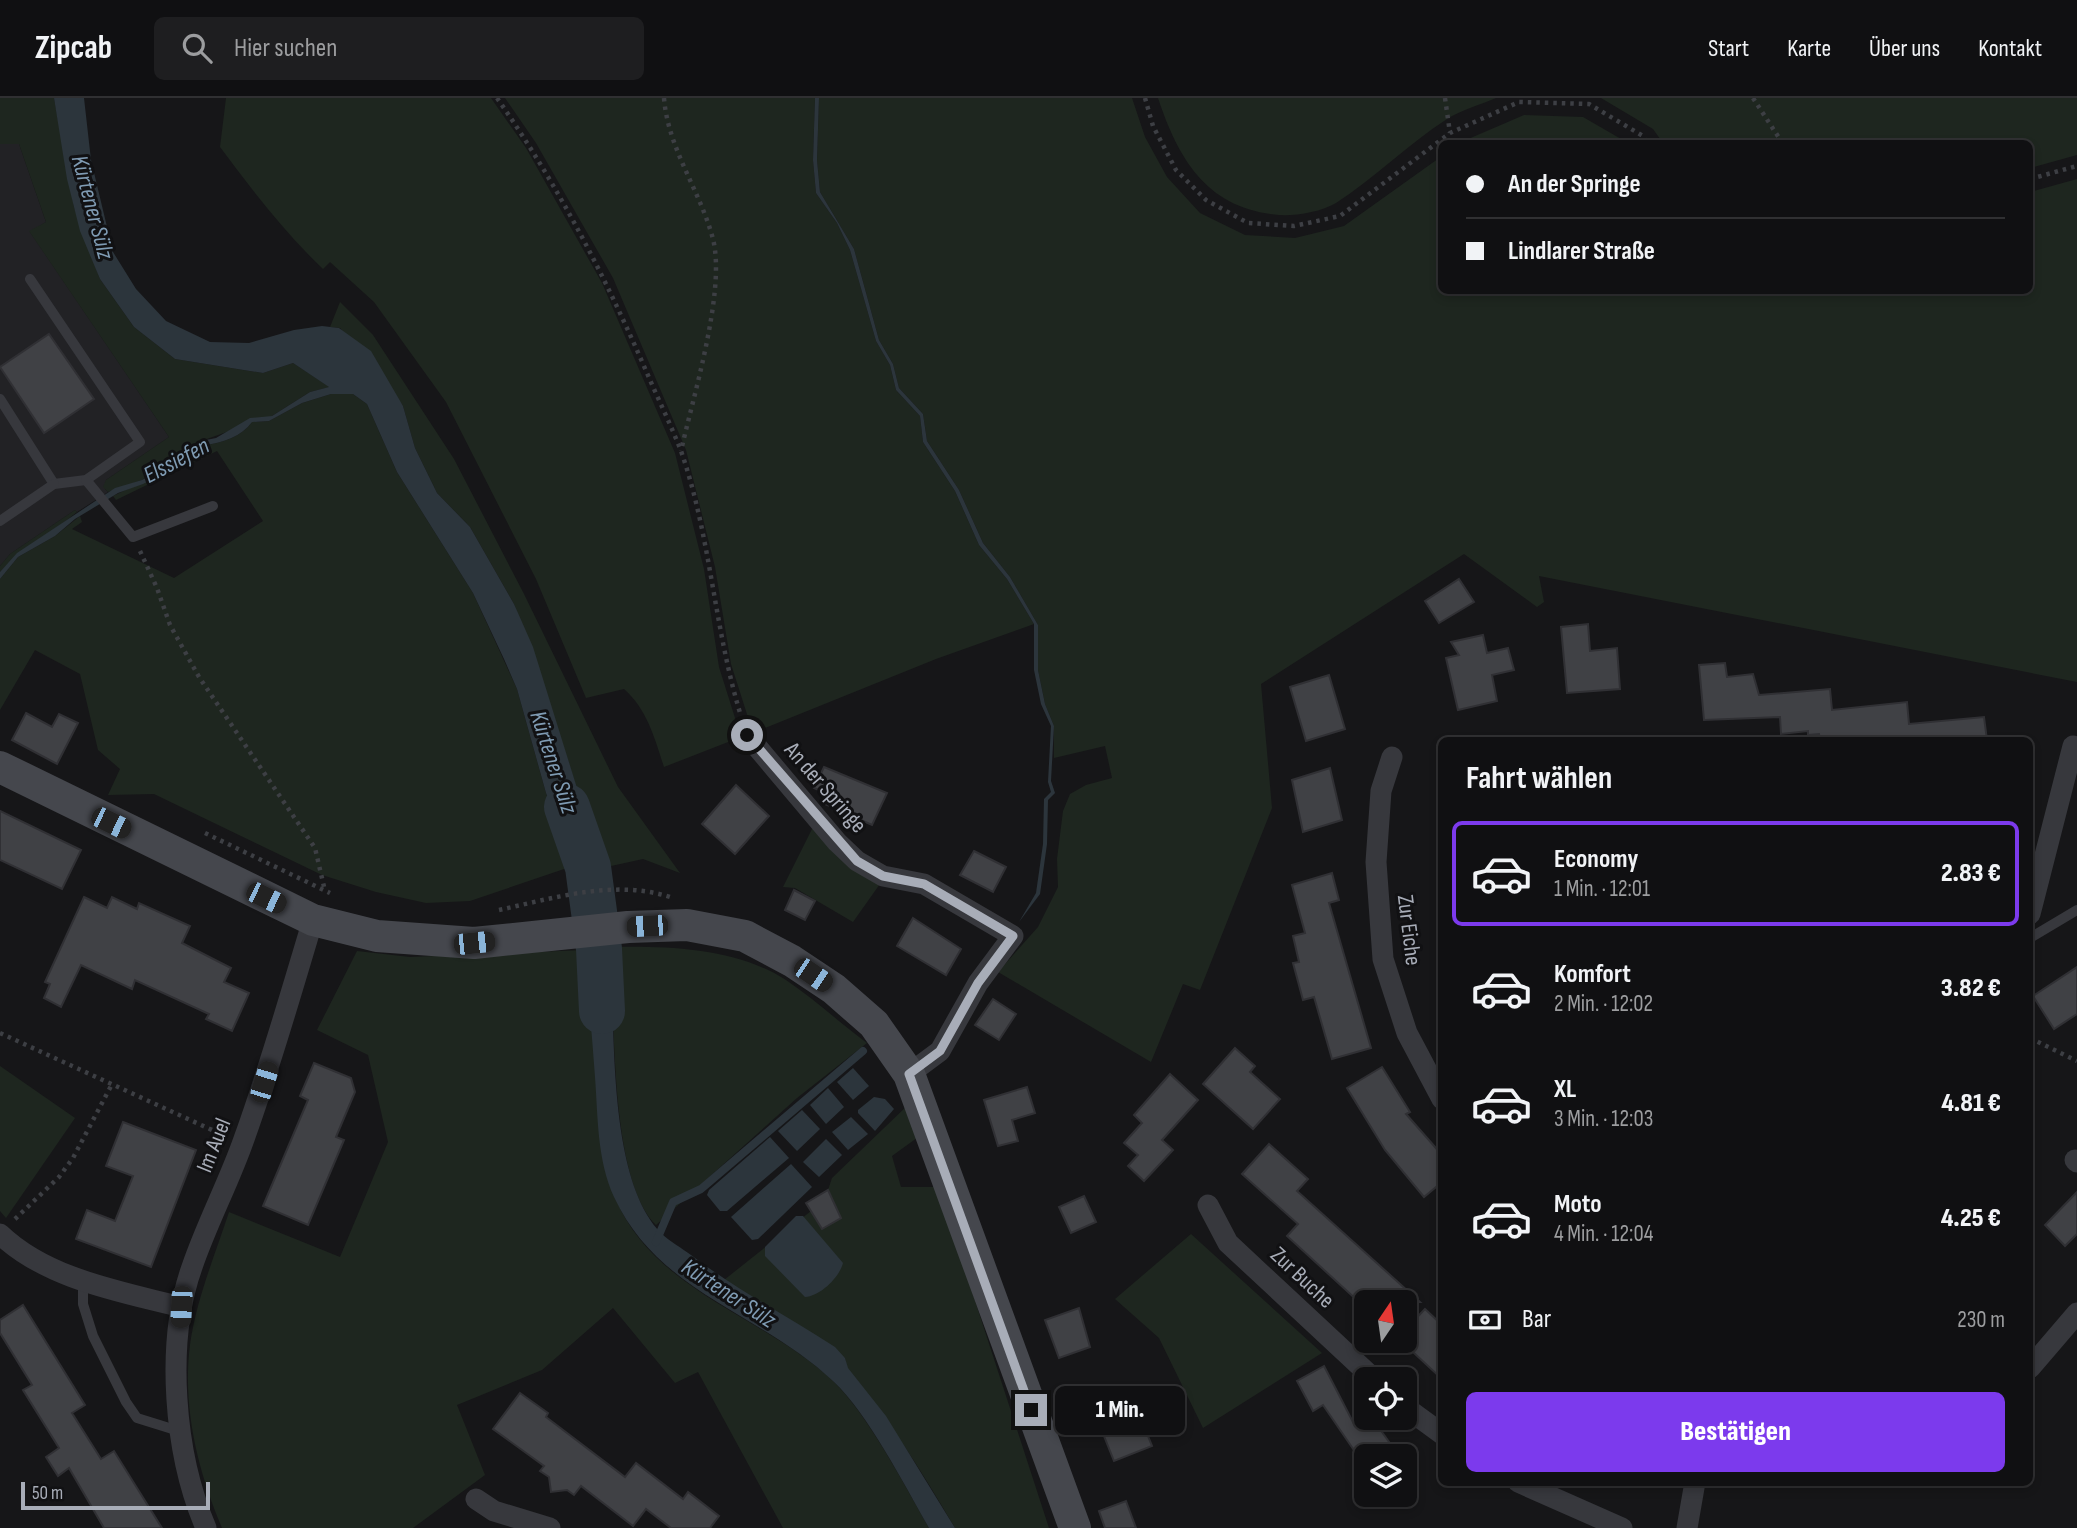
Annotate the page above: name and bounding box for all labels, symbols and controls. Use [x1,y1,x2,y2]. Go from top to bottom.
search box [154,17,644,80]
text: Zipcab [35,28,112,68]
icon: search [178,29,216,67]
text: Hier suchen [234,33,337,64]
text: Start [1708,34,1749,63]
text: Karte [1787,34,1831,63]
text: Über uns [1869,34,1940,63]
text: Kontakt [1978,34,2042,63]
water label: Kürtener Sülz [65,152,121,264]
text: An der Springe [1508,169,1641,200]
text: Lindlarer Straße [1508,236,1655,267]
water label: Elssiefen [138,431,214,490]
water label: Kürtener Sülz [523,707,584,819]
route start [731,719,763,751]
street label: An der Springe [778,736,872,839]
text: Fahrt wählen [1466,759,1612,798]
car [88,804,135,842]
icon: car [1470,842,1533,905]
text: Economy [1554,844,1638,875]
text: 2.83 € [1941,858,2001,889]
text: 1 Min. · 12:01 [1554,875,1650,903]
car [243,879,290,917]
street label: Zur Eiche [1391,893,1427,967]
car [626,914,669,938]
car [453,930,496,956]
car [790,955,837,995]
icon: car [1470,957,1533,1020]
text: Komfort [1554,959,1631,990]
text: 3.82 € [1941,973,2001,1004]
text: 2 Min. · 12:02 [1554,990,1653,1018]
car [248,1059,281,1105]
icon: car [1470,1072,1533,1135]
text: XL [1554,1074,1576,1105]
text: 4.81 € [1941,1088,2001,1119]
text: 3 Min. · 12:03 [1554,1105,1653,1133]
street label: Im Auel [190,1114,237,1177]
icon: car [1470,1187,1533,1250]
text: Moto [1554,1189,1602,1220]
text: 4.25 € [1941,1203,2001,1234]
text: 4 Min. · 12:04 [1554,1220,1653,1248]
street label: Zur Buche [1265,1241,1340,1314]
water label: Kürtener Sülz [676,1252,782,1335]
car [170,1285,193,1329]
north arrow [1354,1290,1418,1353]
map controls [1354,1290,1417,1507]
icon: cash [1466,1301,1504,1339]
text: Bar [1522,1304,1551,1335]
text: 230 m [1957,1306,2005,1334]
button: locate [1354,1367,1417,1430]
callout: 1 Min. [1056,1386,1185,1434]
button: Bestätigen [1466,1392,2005,1472]
route end [1015,1394,1047,1426]
text: 1 Min. [1096,1396,1144,1424]
button: layers [1354,1444,1417,1507]
scale bar [21,1479,210,1511]
text: 50 m [32,1482,63,1505]

